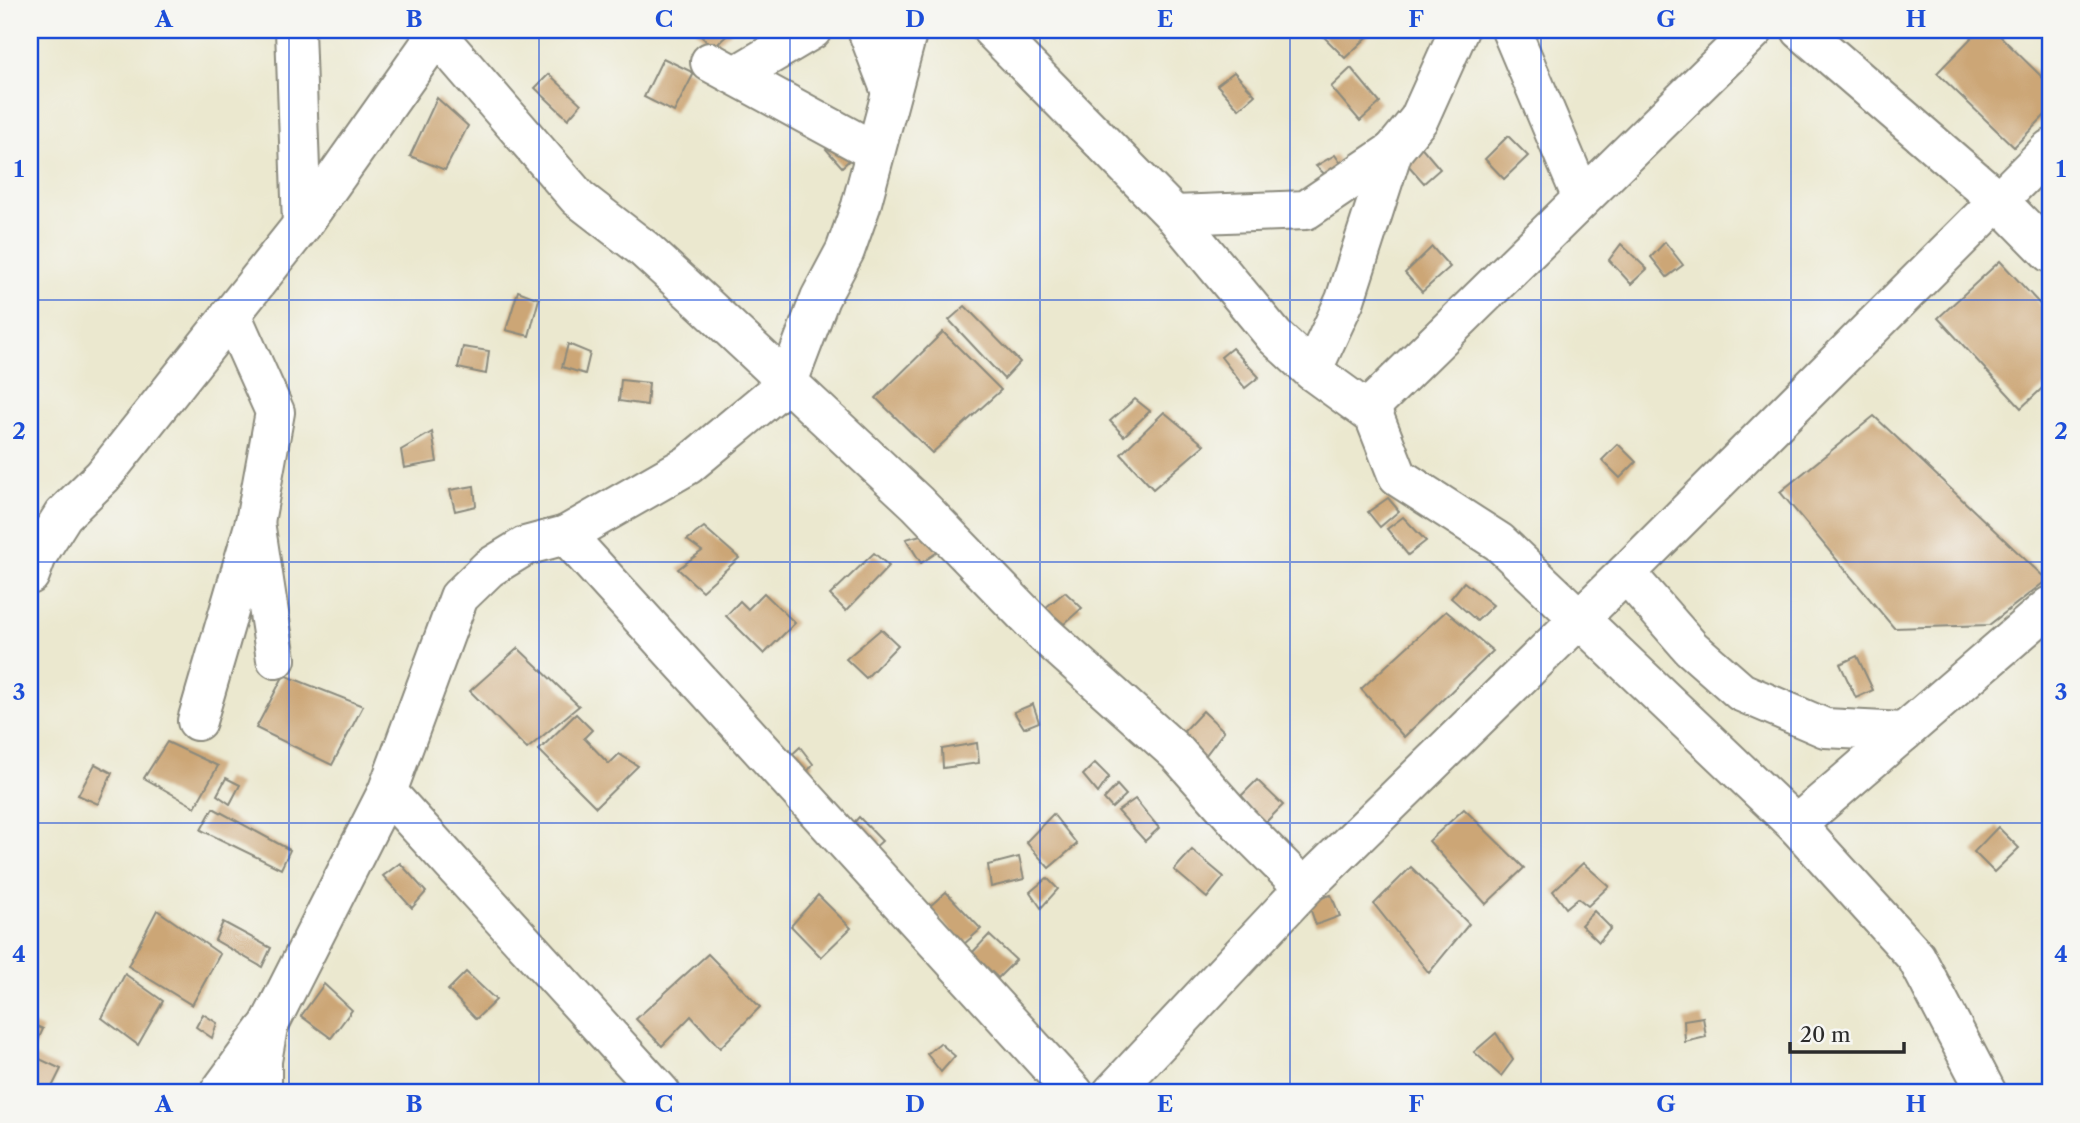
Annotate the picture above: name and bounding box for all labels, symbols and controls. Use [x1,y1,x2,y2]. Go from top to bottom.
text: A [154,5,174,33]
text: B [405,5,423,33]
text: C [655,5,673,33]
text: D [905,5,925,33]
text: E [1157,5,1173,33]
text: F [1408,5,1424,33]
text: G [1656,5,1676,33]
text: H [1906,5,1927,33]
text: 1 [14,155,25,183]
text: 1 [2056,155,2067,183]
text: 2 [12,417,26,445]
text: 2 [2054,417,2068,445]
text: 3 [13,678,26,706]
text: 3 [2055,678,2068,706]
text: 4 [12,940,26,968]
text: 4 [2054,940,2068,968]
scale bar [1790,1011,1903,1055]
text: 20 m [1800,1022,1851,1047]
text: A [154,1090,174,1118]
text: B [405,1090,423,1118]
text: C [655,1090,673,1118]
text: D [905,1090,925,1118]
text: E [1157,1090,1173,1118]
text: F [1408,1090,1424,1118]
text: G [1656,1090,1676,1118]
text: H [1906,1090,1927,1118]

